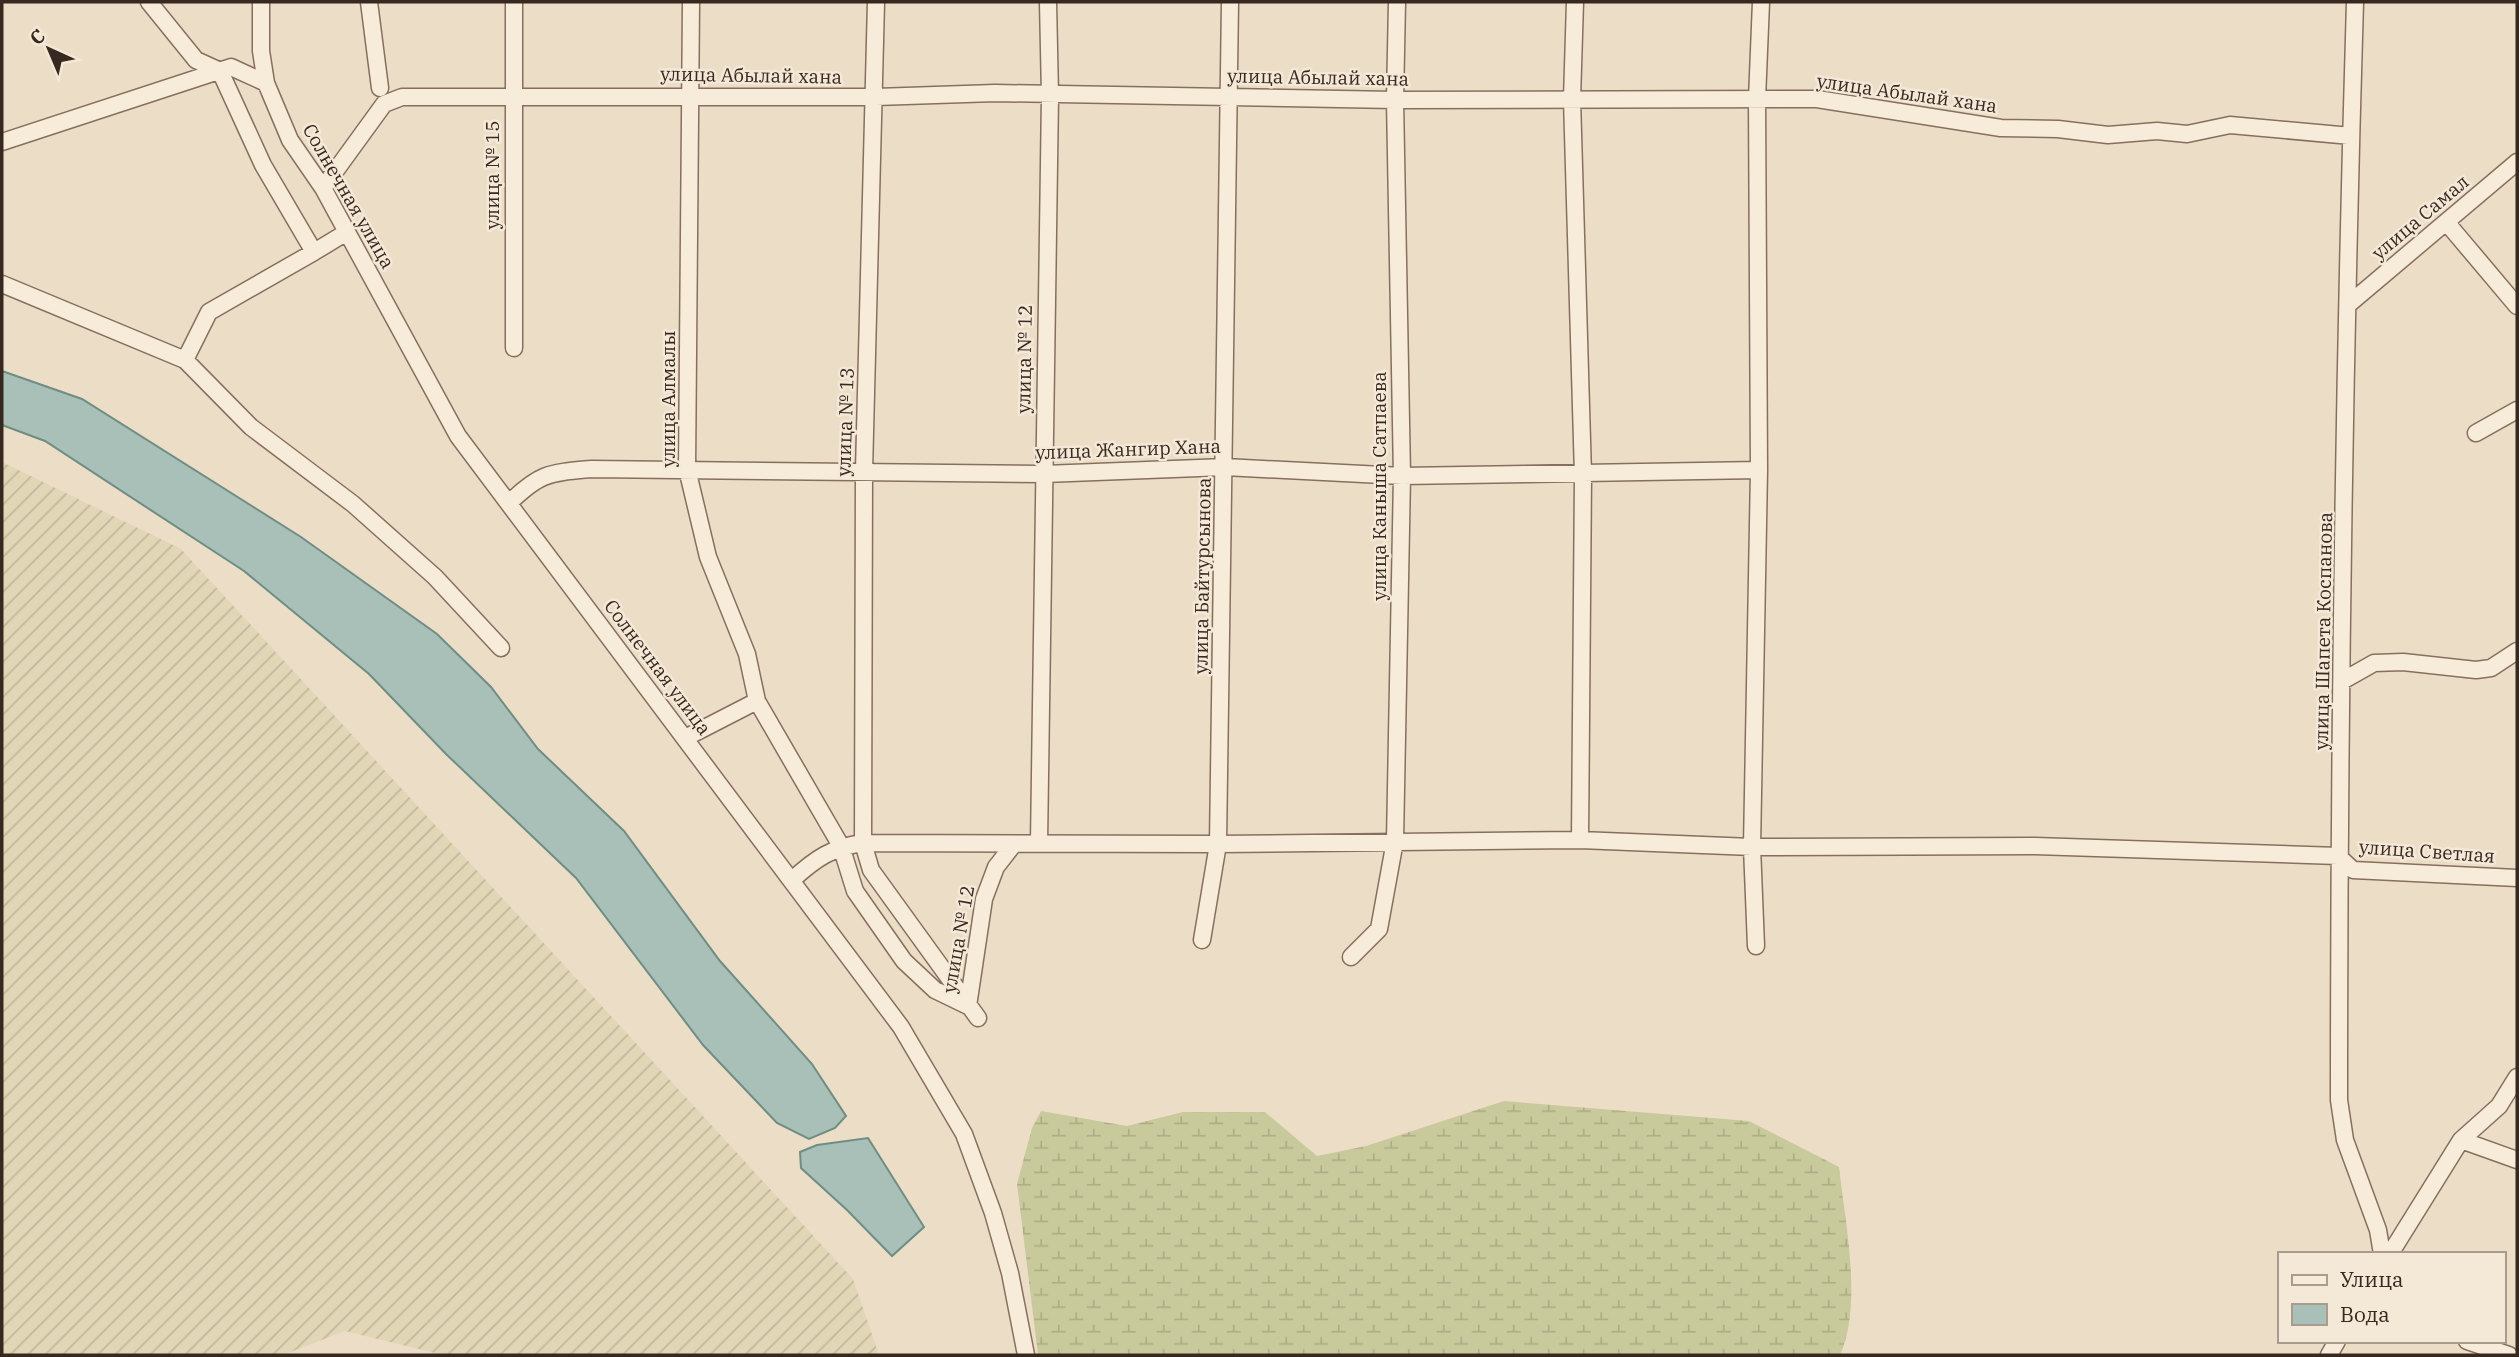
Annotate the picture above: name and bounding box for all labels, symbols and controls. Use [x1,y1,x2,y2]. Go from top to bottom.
north arrow [14,14,84,84]
text: С [24,24,50,50]
street label: улица Абылай хана [660,61,842,89]
street label: улица Абылай хана [1227,63,1409,91]
street label: улица Абылай хана [1815,68,1999,118]
street label: Солнечная улица [298,119,400,273]
street label: улица № 15 [480,120,504,230]
street label: улица Самал [2367,169,2473,265]
street label: улица № 12 [1011,304,1037,414]
street label: улица Алмалы [656,330,680,468]
street label: улица № 13 [831,367,859,477]
street label: улица Каныша Сатпаева [1367,371,1391,601]
street label: улица Жангир Хана [1035,434,1221,464]
street label: улица Байтурсынова [1188,477,1216,675]
street label: улица Шапета Коспанова [2309,512,2337,750]
street label: Солнечная улица [599,595,717,739]
street label: улица Светлая [2358,834,2496,868]
street label: улица № 12 [937,883,979,995]
legend [2278,1252,2505,1343]
text: Улица [2340,1265,2404,1293]
text: Вода [2340,1300,2390,1328]

